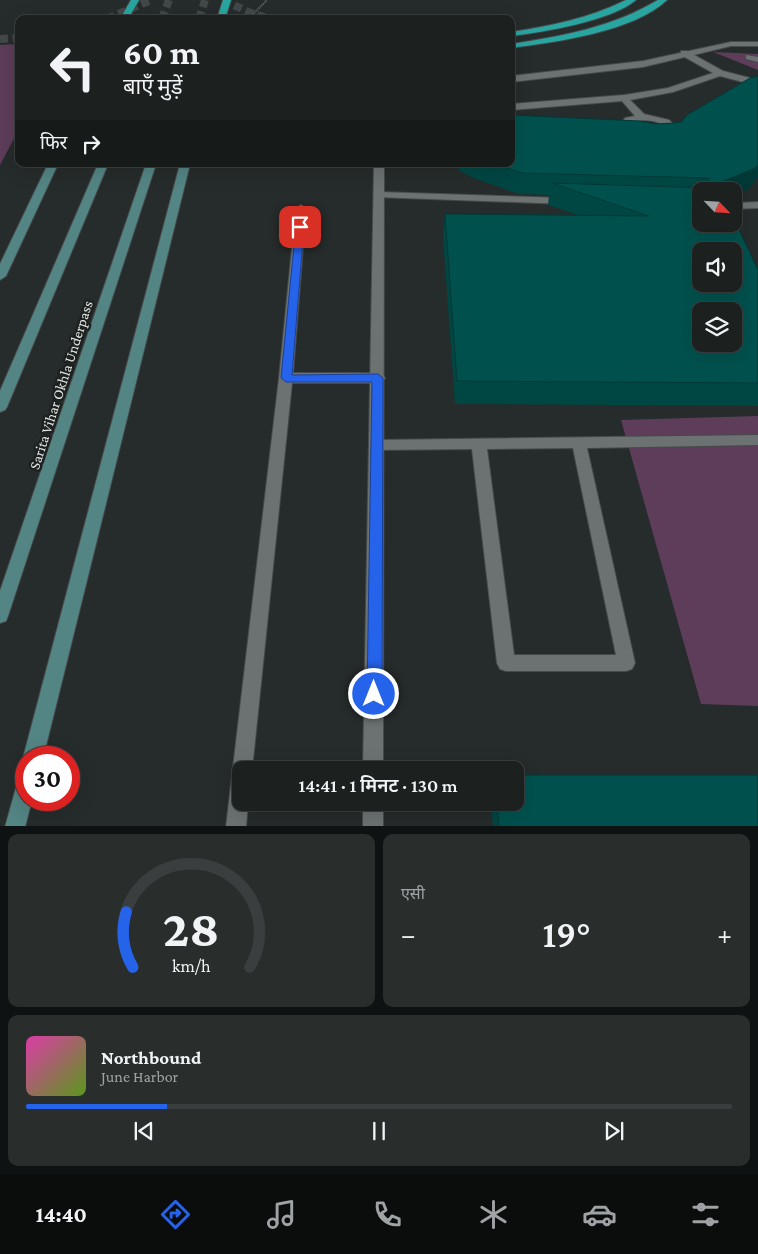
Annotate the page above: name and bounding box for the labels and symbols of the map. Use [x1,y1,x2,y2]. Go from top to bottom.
north arrow [692,182,742,232]
pin [279,206,321,248]
street label: Sarita Vihar Okhla Underpass [26,299,97,472]
position arrow [347,667,399,719]
speed limit sign: 30 [15,746,80,811]

